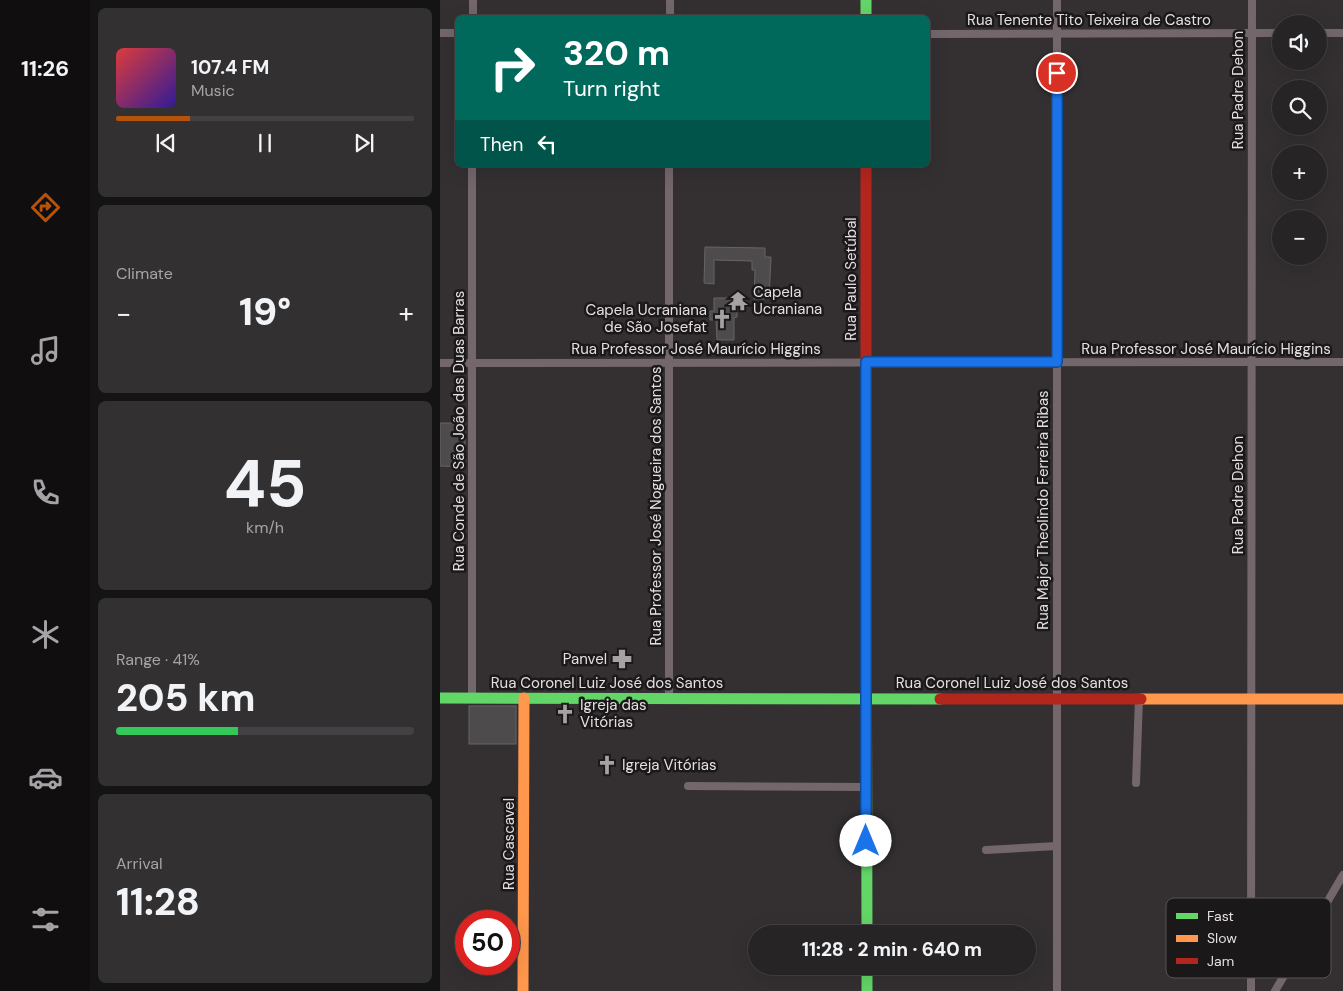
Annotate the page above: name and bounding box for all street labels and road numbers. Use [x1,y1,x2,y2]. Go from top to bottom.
street label: Rua Tenente Tito Teixeira de Castro [967,10,1211,30]
street label: Rua Padre Dehon [1228,31,1248,149]
street label: Rua Paulo Setúbal [841,217,861,341]
street label: Rua Conde de São João das Duas Barras [449,291,469,571]
street label: Rua Professor José Maurício Higgins [571,339,821,359]
street label: Rua Professor José Maurício Higgins [1081,339,1331,359]
street label: Rua Professor José Nogueira dos Santos [646,367,666,645]
street label: Rua Major Theolindo Ferreira Ribas [1033,390,1053,630]
street label: Rua Padre Dehon [1228,436,1248,554]
street label: Rua Coronel Luiz José dos Santos [491,673,723,693]
street label: Rua Coronel Luiz José dos Santos [896,673,1128,693]
street label: Rua Cascavel [499,798,519,890]

